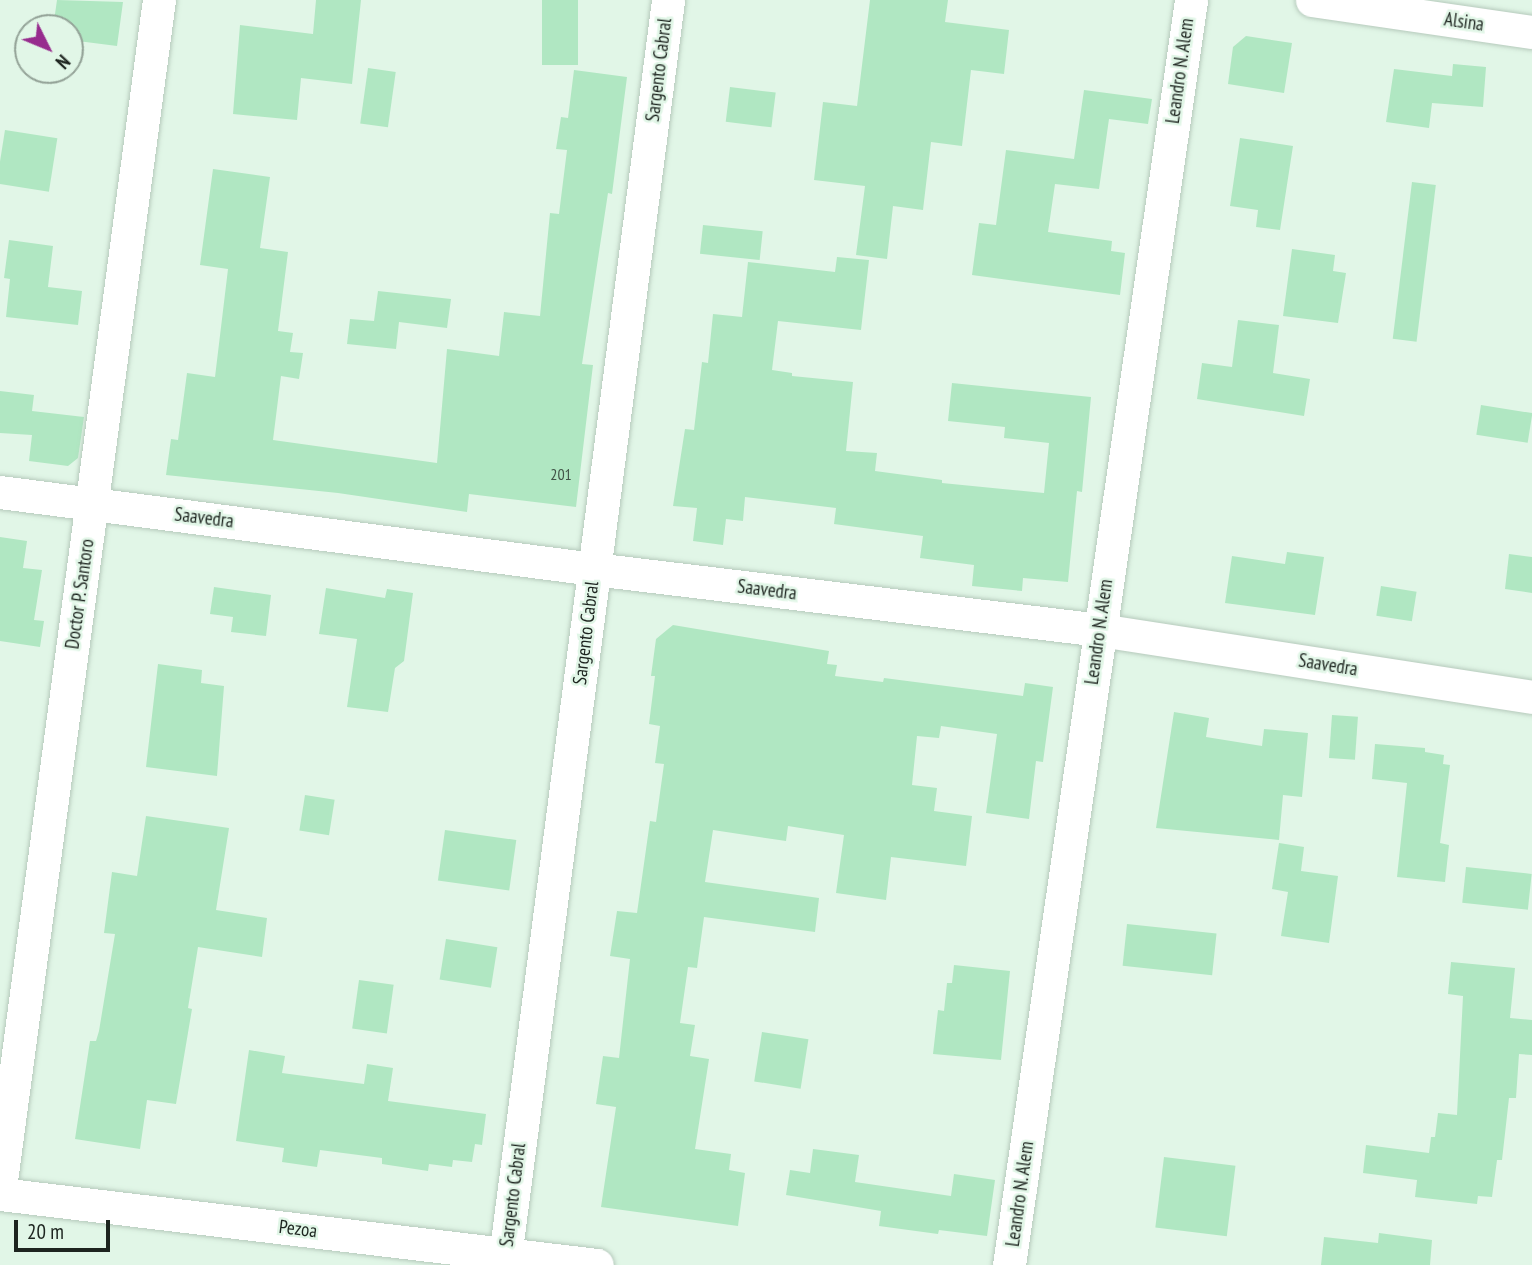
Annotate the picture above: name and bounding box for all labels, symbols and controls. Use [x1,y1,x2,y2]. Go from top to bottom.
street label: Alsina [1443,8,1485,36]
north arrow [14,14,84,84]
street label: Leandro N. Alem [1161,16,1199,126]
street label: Sargento Cabral [641,17,677,123]
text: N [51,50,75,74]
house number: 201 [550,464,572,484]
street label: Saavedra [173,503,235,533]
street label: Doctor P. Santoro [61,537,99,651]
street label: Saavedra [736,575,798,605]
street label: Leandro N. Alem [1080,577,1118,687]
street label: Sargento Cabral [568,580,604,686]
street label: Saavedra [1297,649,1359,681]
street label: Leandro N. Alem [1001,1139,1039,1249]
street label: Sargento Cabral [495,1142,531,1248]
scale bar [18,1206,114,1250]
street label: Pezoa [278,1215,318,1243]
text: 20 m [27,1218,64,1245]

